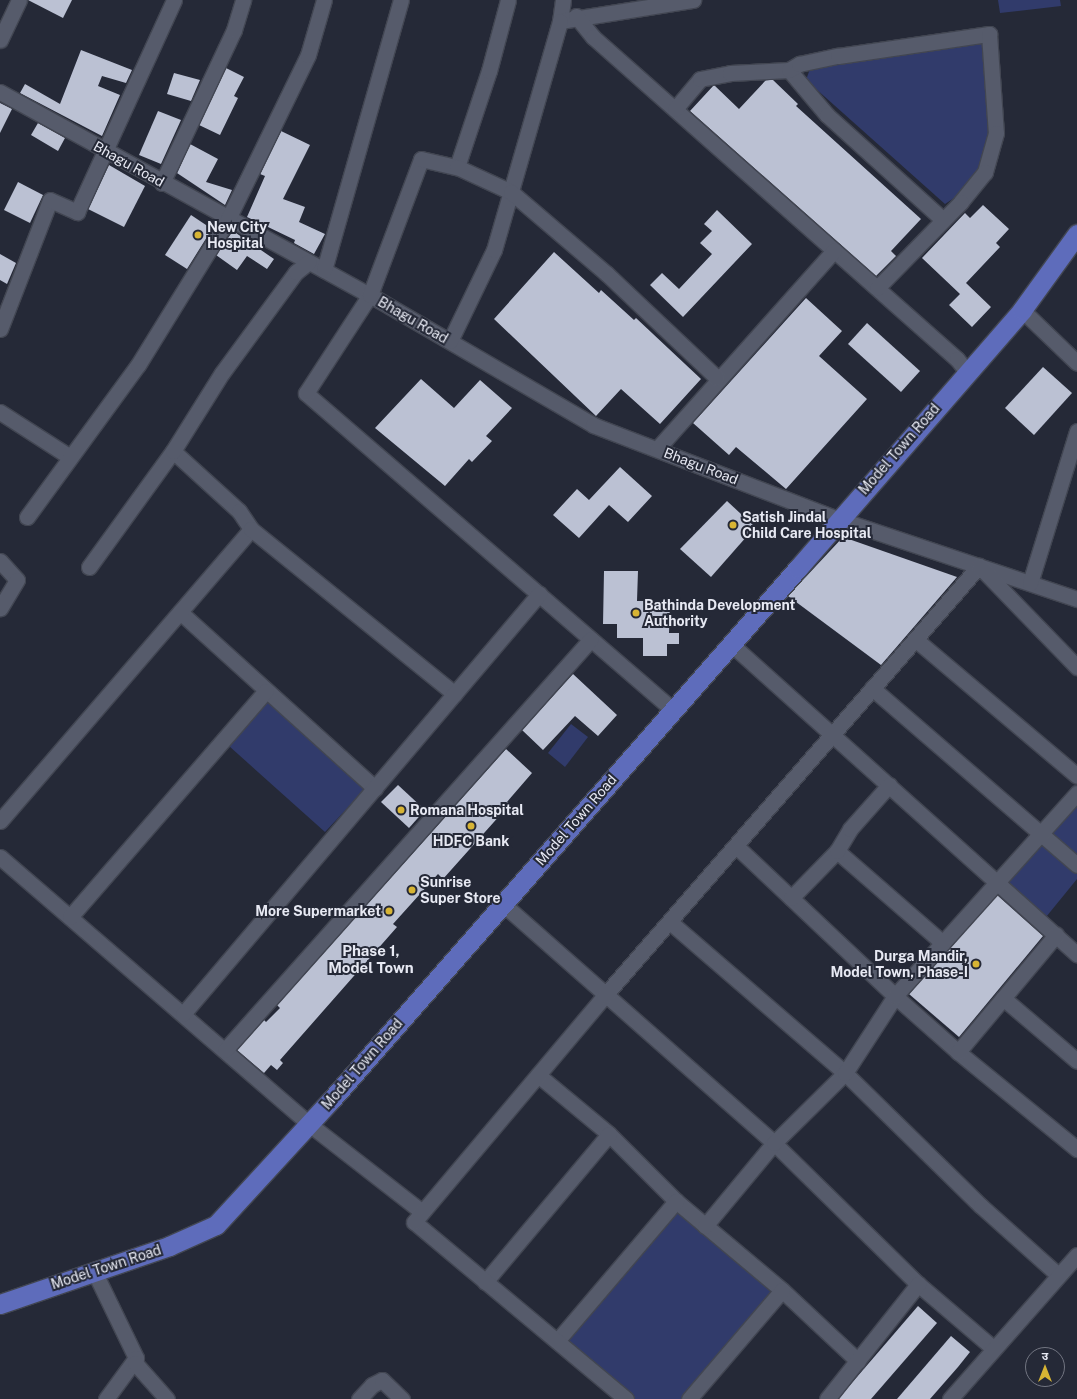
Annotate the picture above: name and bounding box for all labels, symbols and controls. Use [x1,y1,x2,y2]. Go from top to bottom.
street label: Bhagu Road [91,138,167,190]
place label: New City Hospital [207,219,267,252]
marker: New City Hospital [192,229,204,241]
street label: Bhagu Road [375,293,451,347]
street label: Model Town Road [855,400,943,498]
street label: Bhagu Road [661,444,741,488]
place label: Satish Jindal Child Care Hospital [742,509,871,542]
marker: Satish Jindal Child Care Hospital [727,519,739,531]
place label: Bathinda Development Authority [644,597,795,630]
marker: Bathinda Development Authority [631,608,641,618]
street label: Model Town Road [532,771,620,869]
place label: Romana Hospital [410,802,524,818]
marker: Romana Hospital [395,804,407,816]
marker: HDFC Bank [466,821,476,831]
place label: HDFC Bank [433,833,509,849]
place label: Sunrise Super Store [420,874,501,906]
marker: Sunrise Super Store [407,885,417,895]
place label: More Supermarket [255,903,381,919]
marker: More Supermarket [384,906,394,916]
district label: Phase 1, Model Town [328,941,414,976]
place label: Durga Mandir, Model Town, Phase-I [831,948,968,980]
marker: Durga Mandir, Model Town, Phase-I [971,959,981,969]
street label: Model Town Road [318,1015,406,1113]
street label: Model Town Road [49,1241,163,1293]
north arrow [1025,1347,1065,1387]
text: उ [1042,1350,1048,1362]

